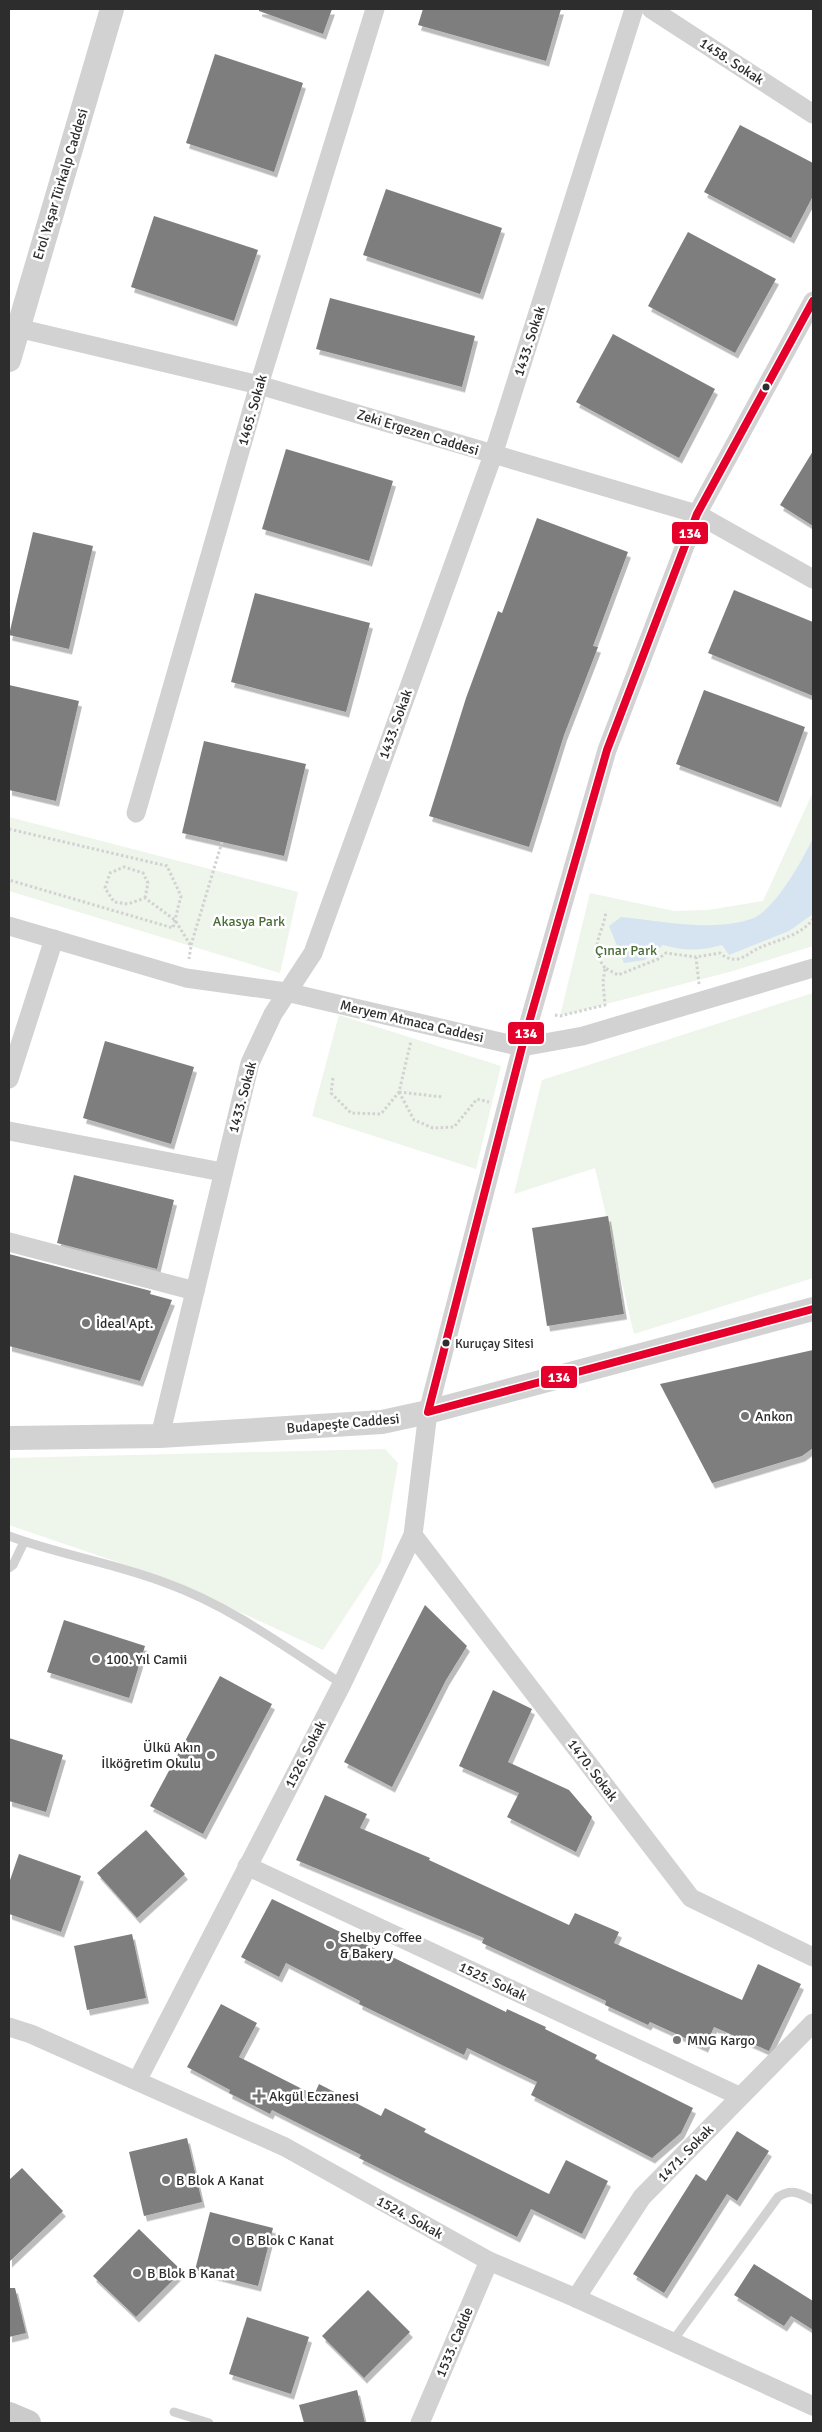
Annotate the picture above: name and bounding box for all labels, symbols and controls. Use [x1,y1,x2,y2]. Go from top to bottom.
street label: 1458. Sokak [696,34,767,88]
street label: Erol Yaşar Türkalp Caddesi [29,106,92,262]
street label: 1433. Sokak [510,304,549,379]
street label: 1465. Sokak [234,373,271,448]
unlabelled marker [761,382,771,392]
street label: Zeki Ergezen Caddesi [355,406,481,459]
line badge: 134 [671,521,709,545]
text: 134 [679,525,702,542]
street label: 1433. Sokak [375,687,416,761]
park label: Akasya Park [213,913,285,930]
park label: Çınar Park [595,942,657,959]
street label: Meryem Atmaca Caddesi [338,997,485,1046]
line badge: 134 [507,1021,545,1045]
text: 134 [515,1025,538,1042]
street label: 1433. Sokak [225,1060,260,1135]
place label: İdeal Apt. [96,1315,153,1332]
marker: İdeal Apt. [80,1317,92,1329]
place label: Kuruçay Sitesi [455,1336,534,1352]
marker: Kuruçay Sitesi [441,1338,451,1348]
line badge: 134 [540,1365,578,1389]
text: 134 [548,1369,571,1386]
place label: Ankon [755,1408,793,1425]
street label: Budapeşte Caddesi [286,1410,400,1437]
marker: Ankon [739,1410,751,1422]
place label: 100. Yıl Camii [106,1651,187,1668]
marker: 100. Yıl Camii [90,1653,102,1665]
street label: 1526. Sokak [281,1718,330,1791]
street label: 1470. Sokak [564,1736,621,1805]
place label: Ülkü Akın İlköğretim Okulu [101,1739,201,1772]
marker: Ülkü Akın İlköğretim Okulu [205,1749,217,1761]
place label: Shelby Coffee & Bakery [340,1929,422,1962]
marker: Shelby Coffee & Bakery [324,1939,336,1951]
street label: 1525. Sokak [456,1958,530,2005]
place label: MNG Kargo [687,2032,755,2049]
marker: MNG Kargo [671,2034,683,2046]
place label: Akgül Eczanesi [269,2088,359,2105]
marker: Akgül Eczanesi [253,2090,265,2102]
street label: 1471. Sokak [654,2121,717,2186]
place label: B Blok A Kanat [176,2172,264,2189]
marker: B Blok A Kanat [160,2174,172,2186]
street label: 1524. Sokak [374,2192,446,2243]
place label: B Blok C Kanat [246,2232,334,2249]
marker: B Blok C Kanat [230,2234,242,2246]
place label: B Blok B Kanat [147,2265,235,2282]
marker: B Blok B Kanat [131,2267,143,2279]
street label: 1533. Cadde [432,2305,477,2380]

